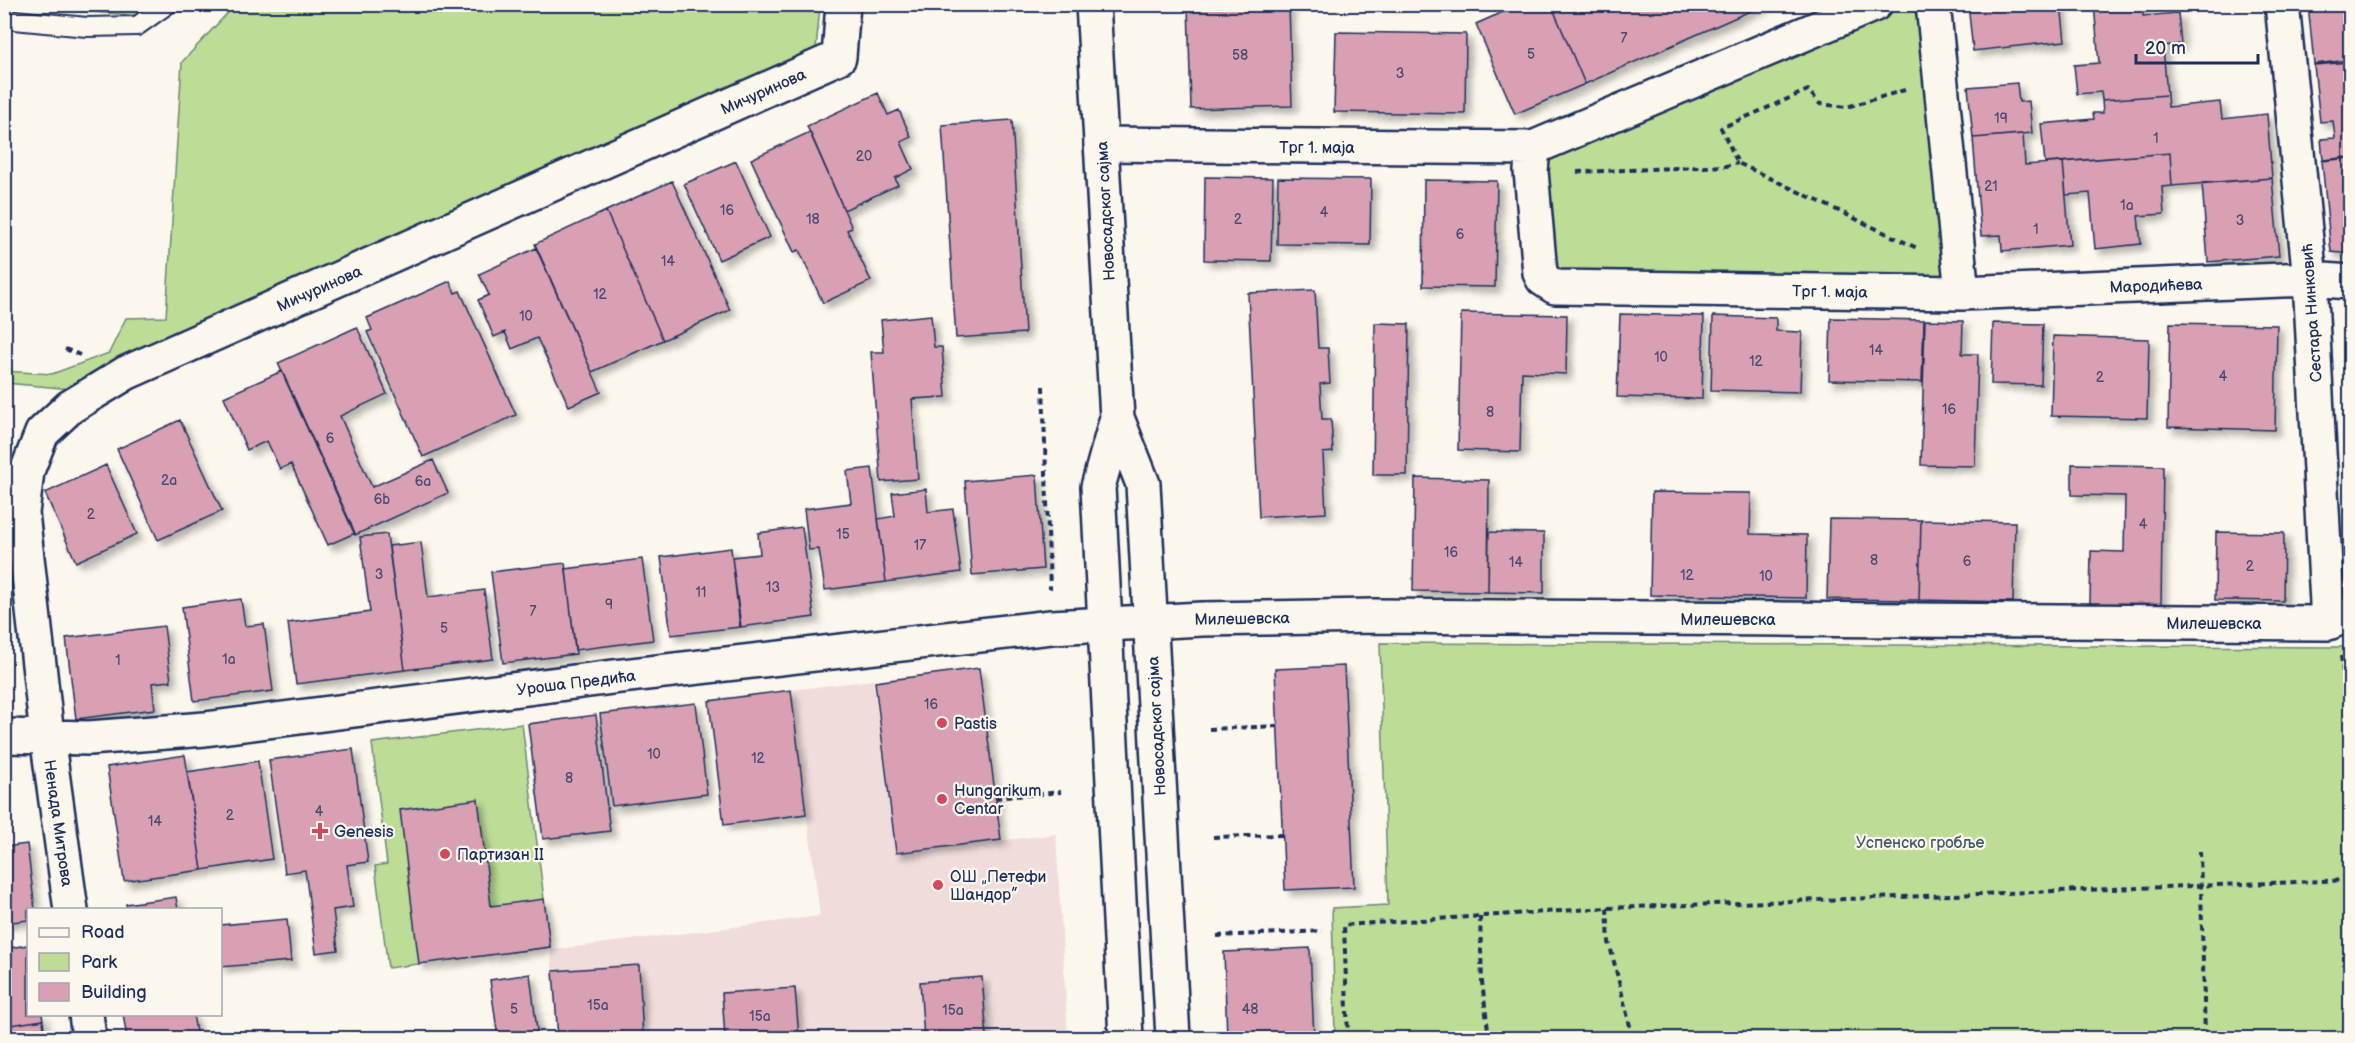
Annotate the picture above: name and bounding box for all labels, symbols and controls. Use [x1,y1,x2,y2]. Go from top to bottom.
scale bar [2136,27,2258,65]
house number: 7 [1621,30,1628,47]
text: 20 m [2145,38,2186,59]
house number: 5 [1527,46,1535,63]
house number: 58 [1232,47,1248,64]
street label: Мичуринова [718,65,810,120]
house number: 3 [1396,65,1404,82]
house number: 19 [1994,110,2008,127]
house number: 1 [2153,130,2159,147]
street label: Трг 1. маја [1279,139,1355,158]
street label: Новосадског сајма [1093,140,1120,281]
house number: 20 [856,148,872,165]
house number: 21 [1984,178,1998,195]
house number: 1a [2120,197,2134,214]
house number: 16 [720,202,734,219]
house number: 4 [1320,204,1329,221]
house number: 18 [806,211,820,228]
house number: 2 [1234,211,1243,228]
house number: 3 [2236,212,2244,229]
house number: 1 [2033,221,2039,238]
house number: 6 [1456,226,1465,243]
street label: Сестара Нинковић [2298,243,2327,383]
house number: 14 [661,253,675,270]
street label: Мичуринова [274,262,366,317]
street label: Мародићева [2109,275,2203,298]
street label: Трг 1. маја [1792,282,1869,303]
house number: 12 [593,286,608,303]
house number: 10 [519,308,533,325]
house number: 14 [1869,342,1883,359]
house number: 10 [1654,349,1668,366]
house number: 12 [1749,353,1764,370]
house number: 4 [2219,368,2228,385]
house number: 2 [2096,369,2105,386]
house number: 16 [1942,401,1956,418]
house number: 8 [1486,404,1494,421]
house number: 6 [326,430,335,447]
house number: 2a [161,472,177,489]
house number: 6a [415,473,431,490]
house number: 6b [374,491,390,508]
house number: 2 [87,506,96,523]
house number: 4 [2139,516,2148,533]
house number: 15 [836,526,850,543]
house number: 17 [914,537,926,554]
house number: 16 [1444,544,1458,561]
house number: 8 [1870,552,1878,569]
house number: 6 [1963,553,1972,570]
house number: 14 [1509,554,1523,571]
house number: 2 [2246,558,2255,575]
house number: 3 [375,566,383,583]
house number: 12 [1680,567,1695,584]
house number: 10 [1759,568,1773,585]
house number: 13 [766,579,780,596]
house number: 11 [696,584,706,601]
house number: 9 [605,596,613,613]
house number: 7 [530,603,537,620]
street label: Милешевска [1194,609,1290,630]
street label: Милешевска [1680,611,1776,630]
street label: Милешевска [2166,615,2262,634]
house number: 5 [440,620,448,637]
house number: 1a [222,651,236,668]
house number: 1 [115,652,121,669]
street label: Новосадског сајма [1144,655,1171,796]
street label: Уроша Предића [516,667,637,700]
house number: 16 [924,696,938,713]
place label: Pastis [954,715,997,734]
marker: Pastis [935,716,949,730]
house number: 10 [647,746,661,763]
house number: 12 [751,750,766,767]
street label: Ненада Митрова [39,759,76,888]
house number: 8 [565,770,573,787]
place label: Hungarikum Centar [954,782,1041,819]
marker: Hungarikum Centar [935,792,949,806]
house number: 4 [315,803,324,820]
house number: 2 [226,807,235,824]
house number: 14 [148,813,162,830]
marker: Genesis [311,822,329,840]
place label: Genesis [334,823,394,842]
park label: Успенско гробље [1856,834,1984,853]
place label: Партизан II [457,846,544,865]
marker: Партизан II [438,847,452,861]
place label: ОШ „Петефи Шандор” [950,868,1047,905]
marker: ОШ „Петефи Шандор” [931,878,945,892]
legend [27,908,222,1016]
text: Road [81,922,125,943]
text: Park [81,952,117,973]
text: Building [81,982,147,1003]
house number: 15a [587,997,609,1014]
house number: 5 [510,1001,518,1018]
house number: 48 [1242,1001,1258,1018]
house number: 15a [942,1002,964,1019]
house number: 15a [749,1008,771,1025]

